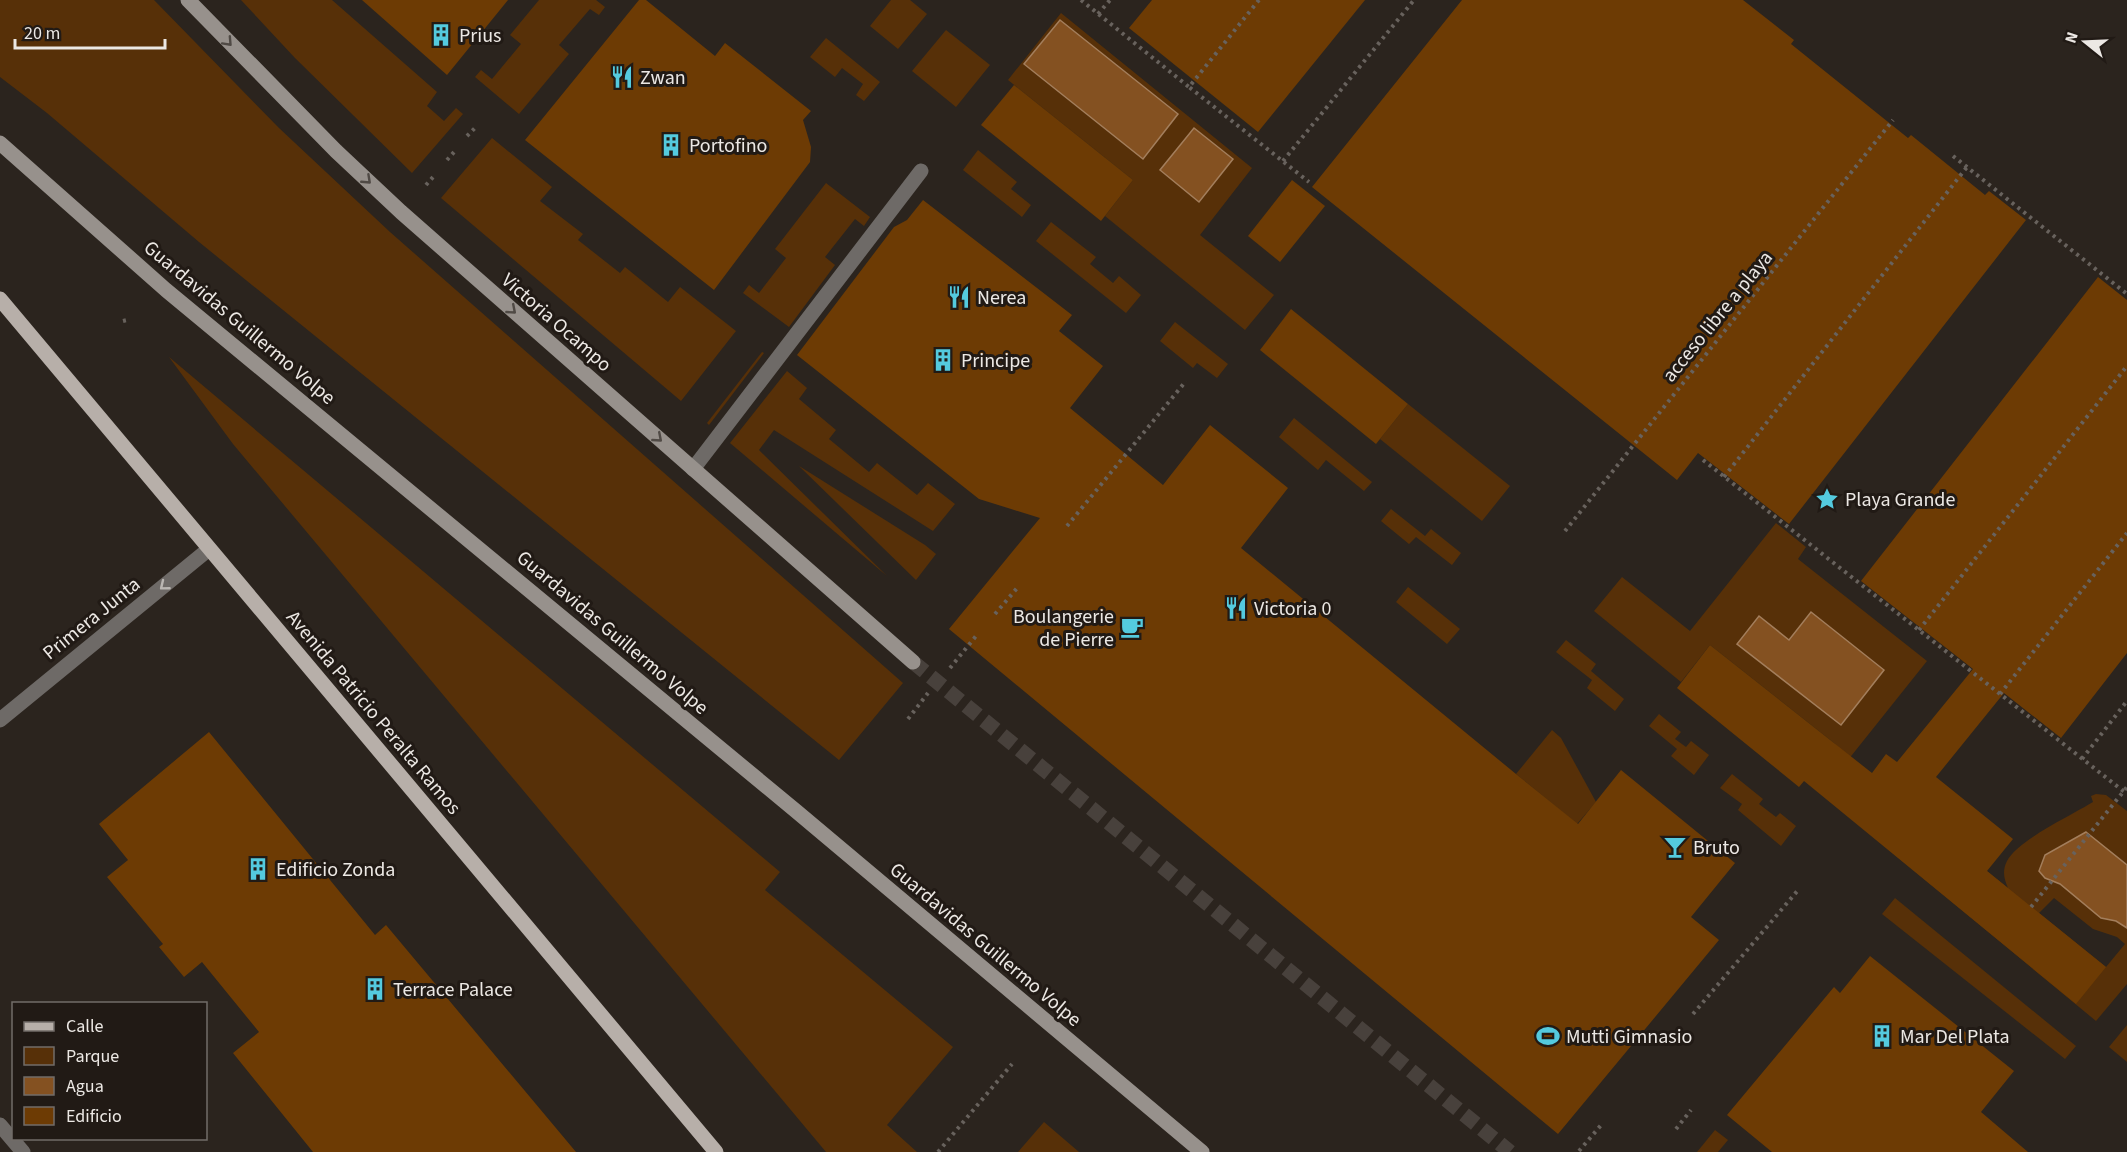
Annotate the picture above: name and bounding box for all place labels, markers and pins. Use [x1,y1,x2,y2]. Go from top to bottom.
building icon: Prius [428,22,454,48]
place label: Prius [459,22,501,50]
restaurant icon: Zwan [609,64,635,90]
place label: Zwan [640,64,686,92]
building icon: Portofino [658,132,684,158]
place label: Portofino [689,132,767,160]
restaurant icon: Nerea [946,284,972,310]
place label: Nerea [977,284,1026,312]
building icon: Principe [930,347,956,373]
place label: Principe [961,347,1030,375]
place icon: Playa Grande [1814,486,1840,512]
place label: Playa Grande [1845,486,1955,514]
restaurant icon: Victoria 0 [1223,595,1249,621]
place label: Victoria 0 [1254,595,1331,623]
place label: Boulangerie de Pierre [1013,603,1114,654]
cafe icon: Boulangerie de Pierre [1119,614,1145,640]
bar icon: Bruto [1662,834,1688,860]
place label: Bruto [1693,834,1740,862]
building icon: Edificio Zonda [245,856,271,882]
place label: Edificio Zonda [276,856,395,884]
building icon: Terrace Palace [362,976,388,1002]
place label: Terrace Palace [393,976,513,1004]
sports icon: Mutti Gimnasio [1535,1023,1561,1049]
place label: Mutti Gimnasio [1566,1023,1692,1051]
building icon: Mar Del Plata [1869,1023,1895,1049]
place label: Mar Del Plata [1900,1023,2010,1051]

